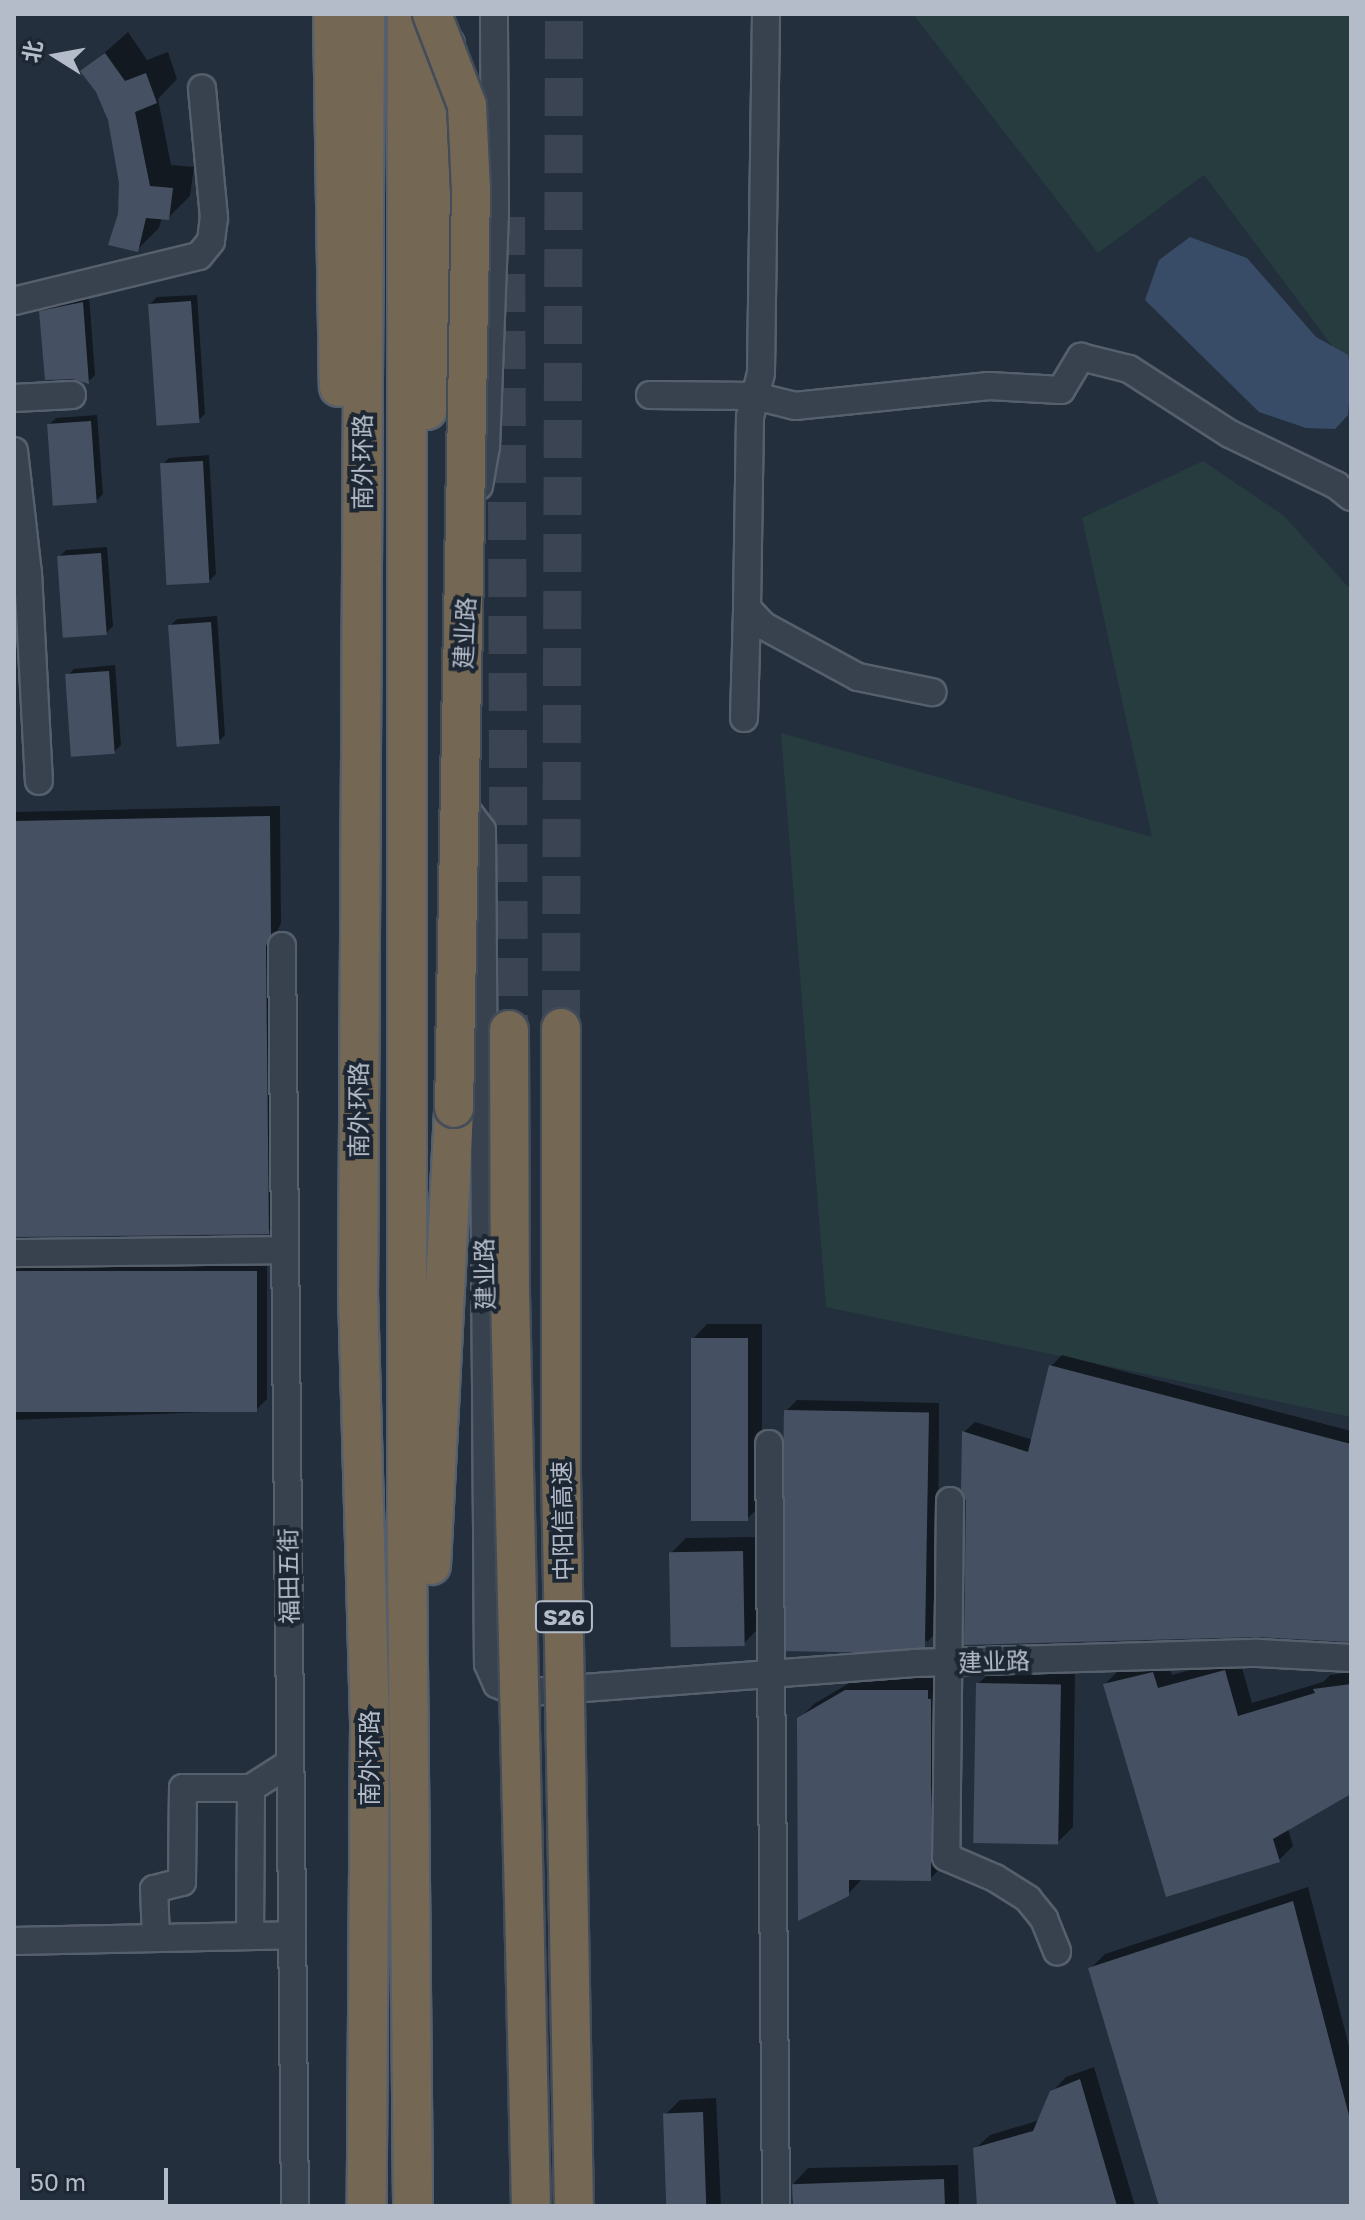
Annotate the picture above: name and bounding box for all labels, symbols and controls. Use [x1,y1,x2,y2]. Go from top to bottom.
north arrow [16,16,96,96]
text: 北 [17,38,47,65]
street label: 南外环路 [348,414,376,510]
street label: 建业路 [448,596,480,670]
street label: 南外环路 [344,1062,372,1158]
street label: 建业路 [469,1238,499,1310]
street label: 中阳信高速 [547,1461,577,1581]
street label: 福田五街 [273,1528,303,1624]
road number: S26 [534,1599,594,1635]
street label: 建业路 [958,1645,1030,1677]
street label: 南外环路 [355,1710,383,1806]
scale bar [20,2152,172,2202]
text: 50 m [30,2167,86,2196]

